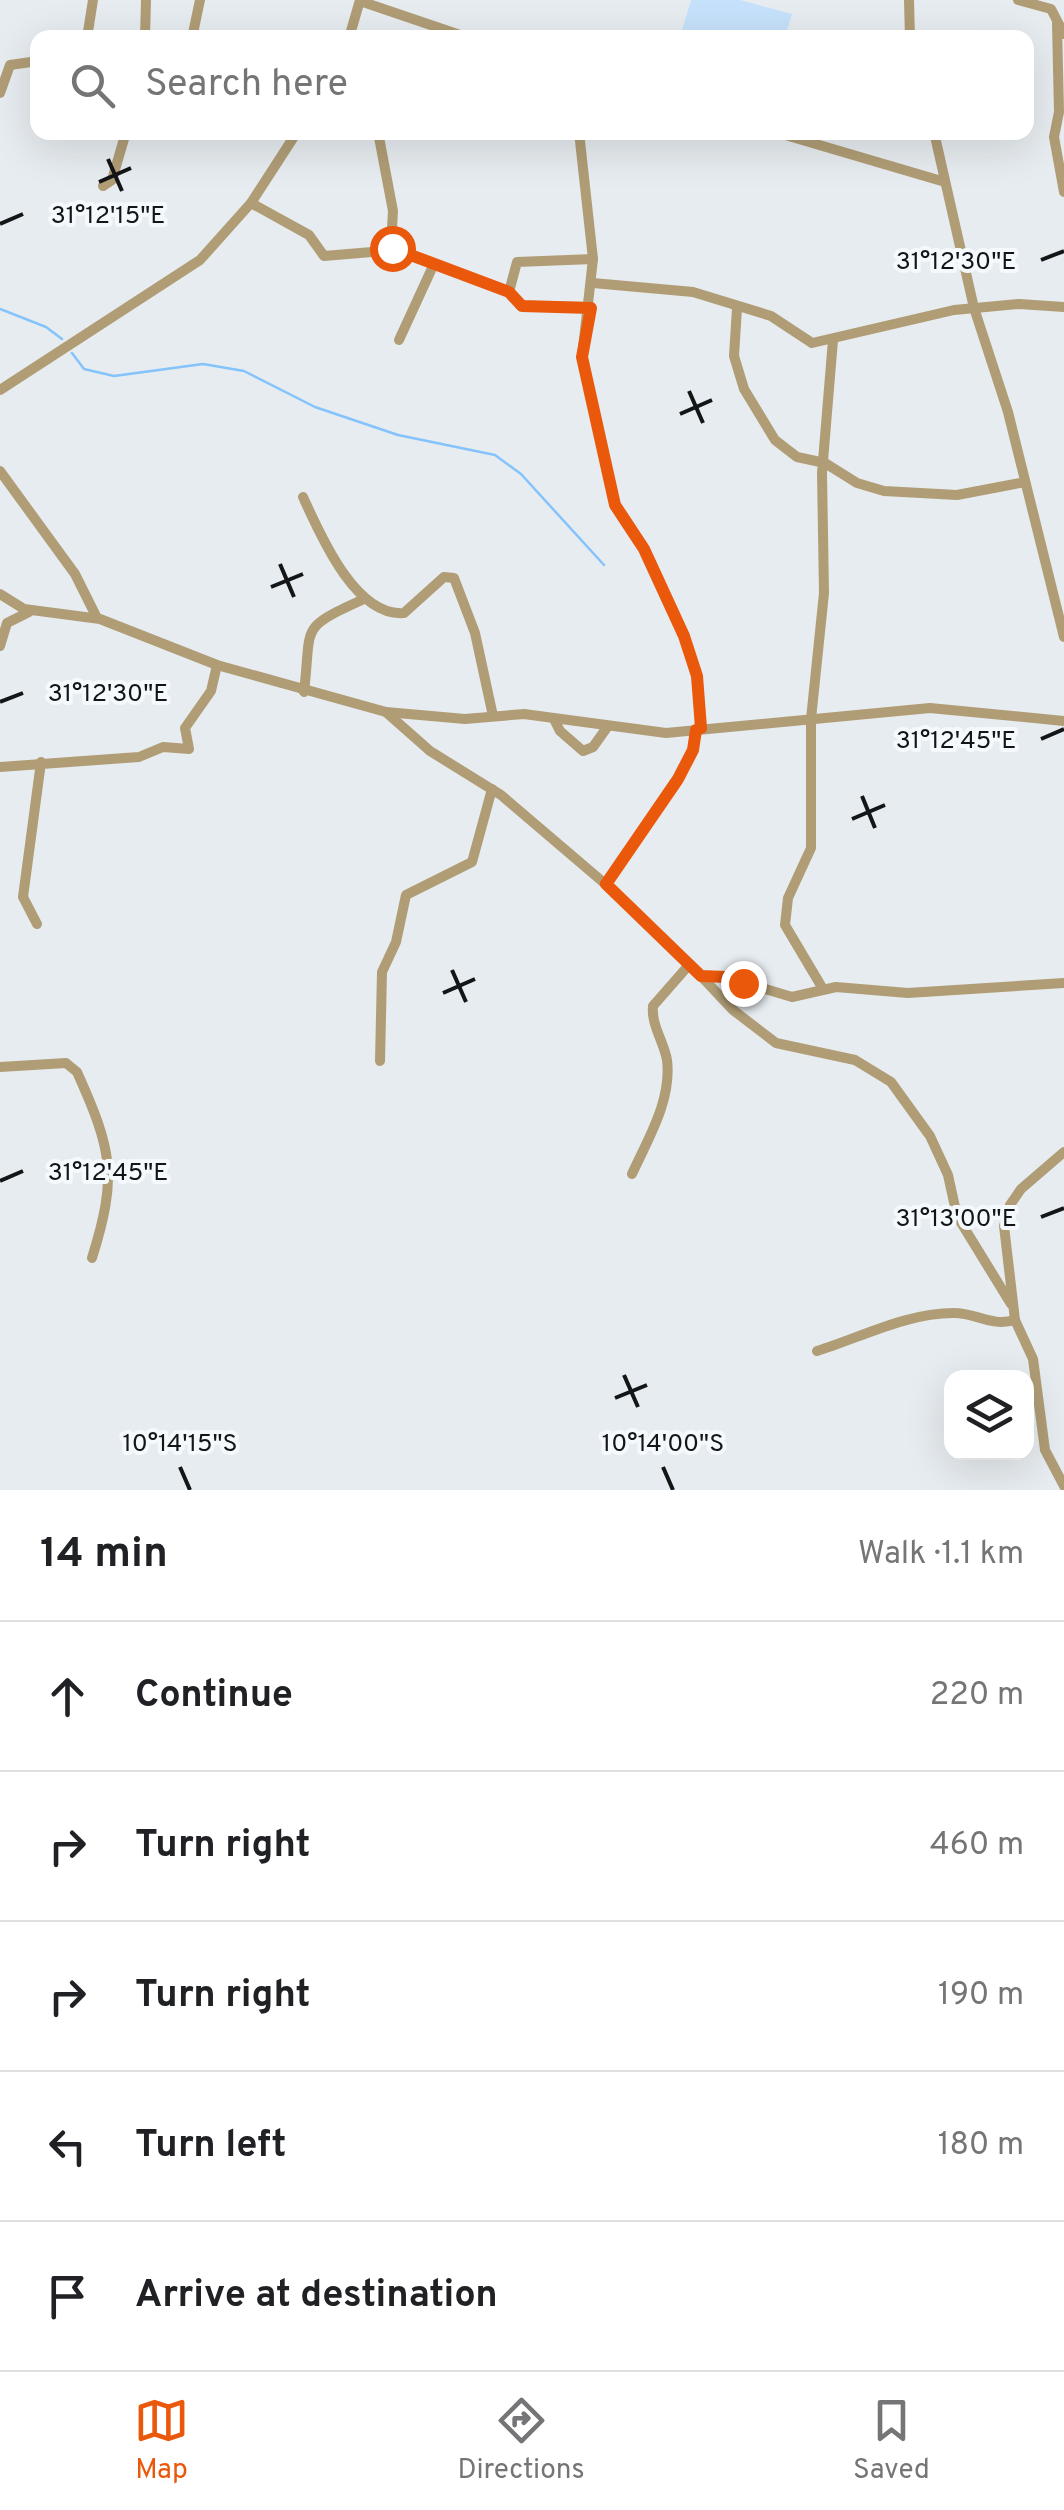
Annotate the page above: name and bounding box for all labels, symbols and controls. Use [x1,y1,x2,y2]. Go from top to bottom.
search box [30,30,1034,140]
icon: search [65,58,120,113]
text: Search here [145,61,348,110]
text: 31°12'15"E [51,201,165,233]
route start [370,226,416,272]
text: 31°12'30"E [896,247,1016,279]
text: 31°12'30"E [48,679,168,711]
text: 31°12'45"E [896,726,1016,758]
route end [721,961,767,1007]
text: 31°12'45"E [48,1158,168,1190]
text: 31°13'00"E [895,1204,1017,1236]
map controls [944,1370,1034,1460]
button: layers [944,1370,1034,1460]
text: 10°14'15"S [122,1429,238,1461]
text: 10°14'00"S [602,1429,724,1461]
text: 14 min [40,1529,168,1582]
text: Walk · 1.1 km [858,1535,1024,1575]
icon: ahead [40,1669,95,1724]
text: Continue [135,1672,293,1721]
text: 220 m [930,1676,1024,1716]
icon: right [40,1819,95,1874]
text: Turn right [135,1822,310,1871]
text: 460 m [930,1826,1024,1866]
icon: right [40,1969,95,2024]
text: Turn right [135,1972,310,2021]
text: 190 m [938,1976,1024,2016]
icon: left [40,2119,95,2174]
text: Turn left [135,2122,287,2171]
text: 180 m [938,2126,1024,2166]
icon: arrive [40,2269,95,2324]
text: Arrive at destination [135,2272,498,2321]
tab: Map [134,2393,189,2489]
tab: Directions [457,2393,585,2489]
tab: Saved [853,2393,930,2489]

